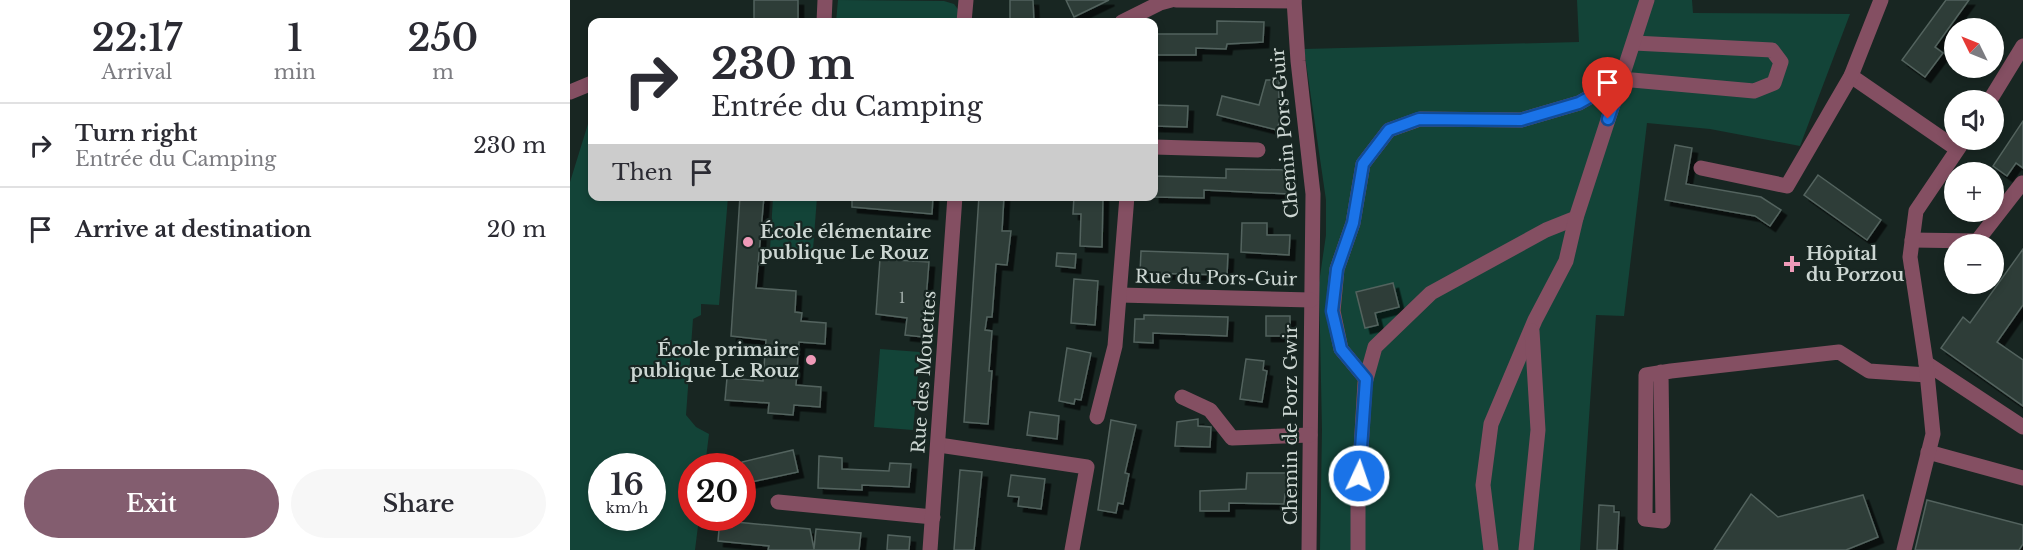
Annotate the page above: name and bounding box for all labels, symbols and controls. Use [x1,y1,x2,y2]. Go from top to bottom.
text: 22:17 [92,16,182,61]
text: 1 [287,16,303,61]
text: 250 [407,16,478,61]
north arrow [1944,18,2004,78]
map controls [1944,18,2004,294]
text: 230 m [711,38,854,90]
icon: right [612,42,690,120]
street label: Chemin Pors-Guir [1267,46,1303,219]
pin [1582,57,1633,119]
text: Arrival [101,60,172,84]
text: min [274,60,316,84]
text: m [432,60,454,84]
icon: arrive [1591,66,1624,99]
text: Entrée du Camping [711,90,983,123]
button: sound [1944,90,2004,150]
text: Turn right [75,120,197,147]
icon: right [24,129,57,162]
text: 230 m [473,132,546,159]
text: Entrée du Camping [75,147,276,171]
icon: arrive [685,156,718,189]
text: Then [612,159,673,186]
button: + [1944,162,2004,222]
icon: arrive [24,213,57,246]
text: Arrive at destination [75,216,312,243]
text: 20 m [487,216,546,243]
place label: École élémentaire publique Le Rouz [760,220,932,264]
button: − [1944,234,2004,294]
marker: École élémentaire publique Le Rouz [741,235,755,249]
place label: Hôpital du Porzou [1806,243,1904,286]
marker: Hôpital du Porzou [1783,255,1801,273]
street label: Rue du Pors-Guir [1135,266,1298,290]
house number: 1 [899,288,905,307]
street label: Rue des Mouettes [907,290,941,454]
street label: Chemin de Porz Gwir [1280,324,1302,525]
place label: École primaire publique Le Rouz [630,338,799,382]
marker: École primaire publique Le Rouz [804,353,818,367]
position arrow [1327,444,1391,508]
speed limit sign: 20 [678,453,756,531]
text: 16 [610,466,644,503]
button: Exit [24,469,279,538]
button: Share [291,469,546,538]
text: km/h [606,498,648,517]

